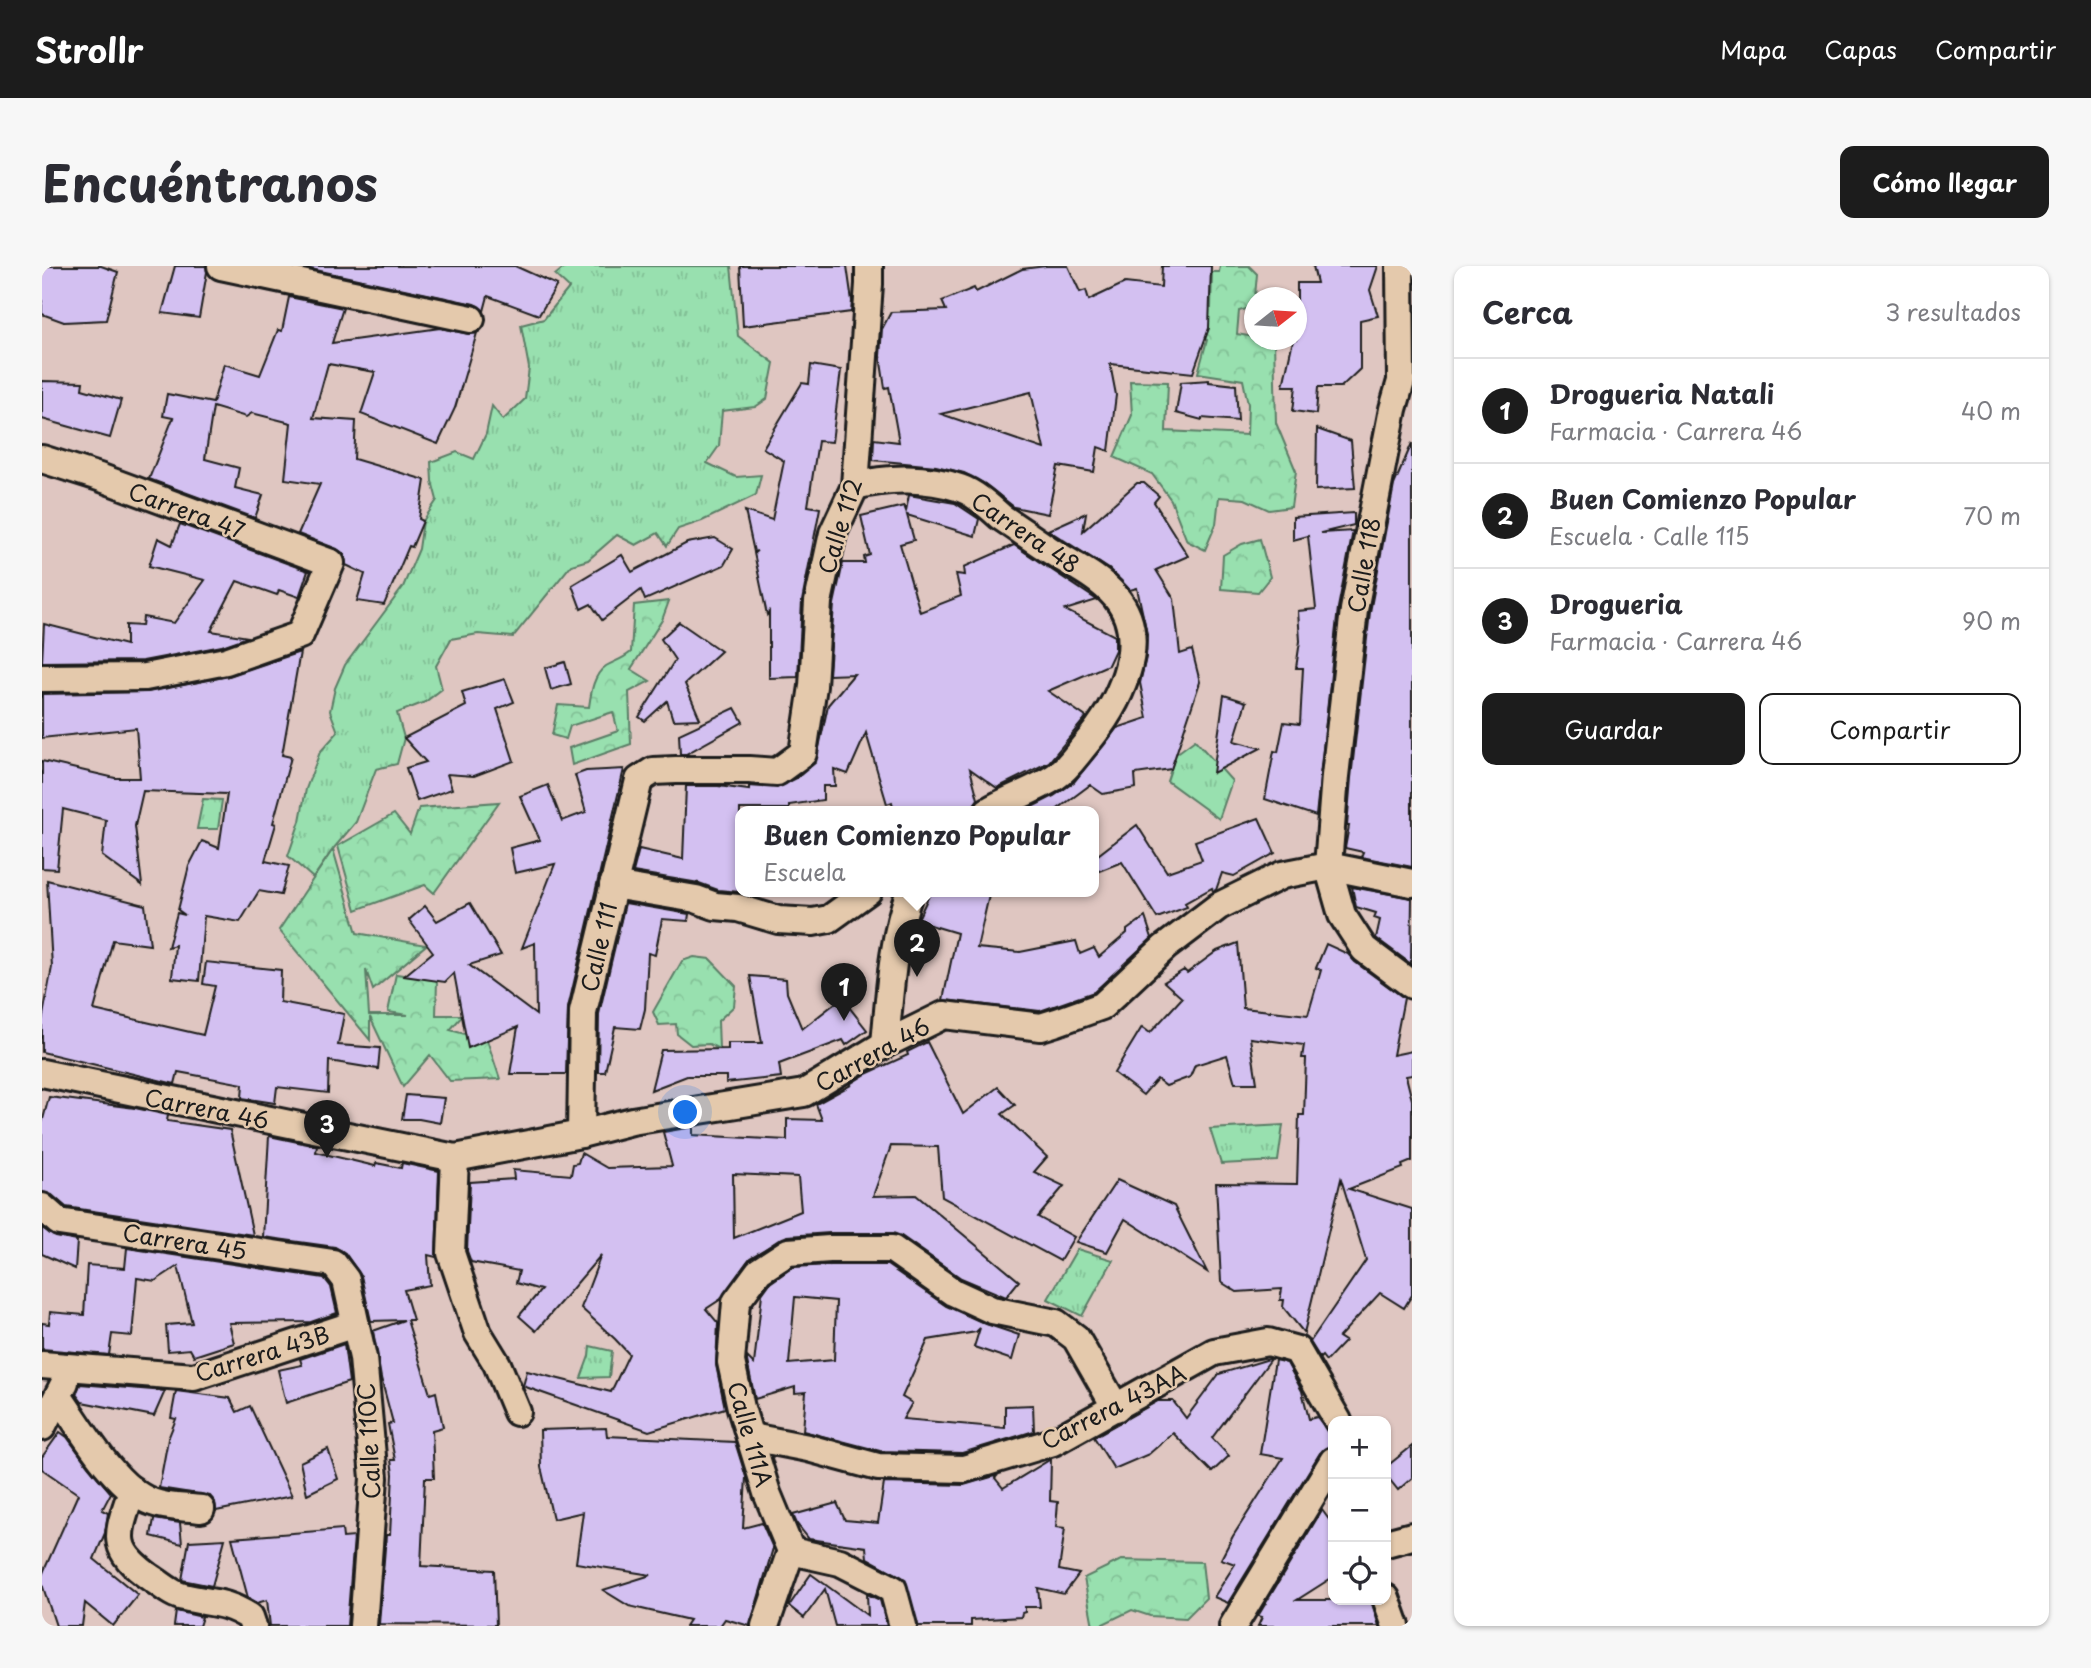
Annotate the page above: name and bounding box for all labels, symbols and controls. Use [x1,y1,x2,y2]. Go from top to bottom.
text: Strollr [35,24,144,74]
text: Mapa [1720,31,1786,67]
text: Capas [1824,31,1897,67]
text: Compartir [1935,31,2056,67]
text: Encuéntranos [42,145,378,219]
button: Cómo llegar [1840,146,2049,218]
north arrow [1244,287,1307,350]
text: Cerca [1482,289,1573,334]
text: 3 resultados [1885,294,2021,329]
text: Drogueria Natali [1549,374,1774,413]
text: 1 [1500,393,1511,428]
text: 40 m [1961,393,2021,428]
text: Farmacia · Carrera 46 [1549,413,1802,448]
street label: Carrera 47 [124,473,250,547]
street label: Calle 112 [808,474,870,578]
text: Buen Comienzo Popular [1549,479,1856,518]
street label: Carrera 48 [965,483,1087,581]
text: 2 [1497,498,1513,533]
text: 70 m [1963,498,2021,533]
street label: Calle 118 [1337,514,1389,616]
text: Escuela · Calle 115 [1549,518,1749,553]
text: Drogueria [1549,584,1683,623]
text: 3 [1497,603,1513,638]
text: 90 m [1962,603,2021,638]
text: Farmacia · Carrera 46 [1549,623,1802,658]
button: Guardar [1482,693,1745,765]
button: Compartir [1759,693,2021,765]
popup [735,806,1099,897]
text: Buen Comienzo Popular [763,815,1071,854]
text: Escuela [763,854,846,889]
street label: Calle 111 [571,899,625,995]
pin: 2 [894,919,940,977]
pin: 1 [821,963,867,1021]
street label: Carrera 46 [808,1008,936,1100]
street label: Carrera 46 [142,1079,272,1137]
your location [668,1095,702,1129]
pin: 3 [304,1100,350,1158]
street label: Carrera 45 [120,1214,250,1268]
street label: Carrera 43B [190,1316,334,1390]
street label: Carrera 43AA [1034,1354,1192,1458]
street label: Calle 111A [719,1377,783,1491]
street label: Calle 110C [347,1382,389,1500]
map controls [1328,1416,1391,1605]
button: + [1328,1416,1391,1479]
button: − [1328,1479,1391,1542]
button: locate [1328,1542,1391,1605]

